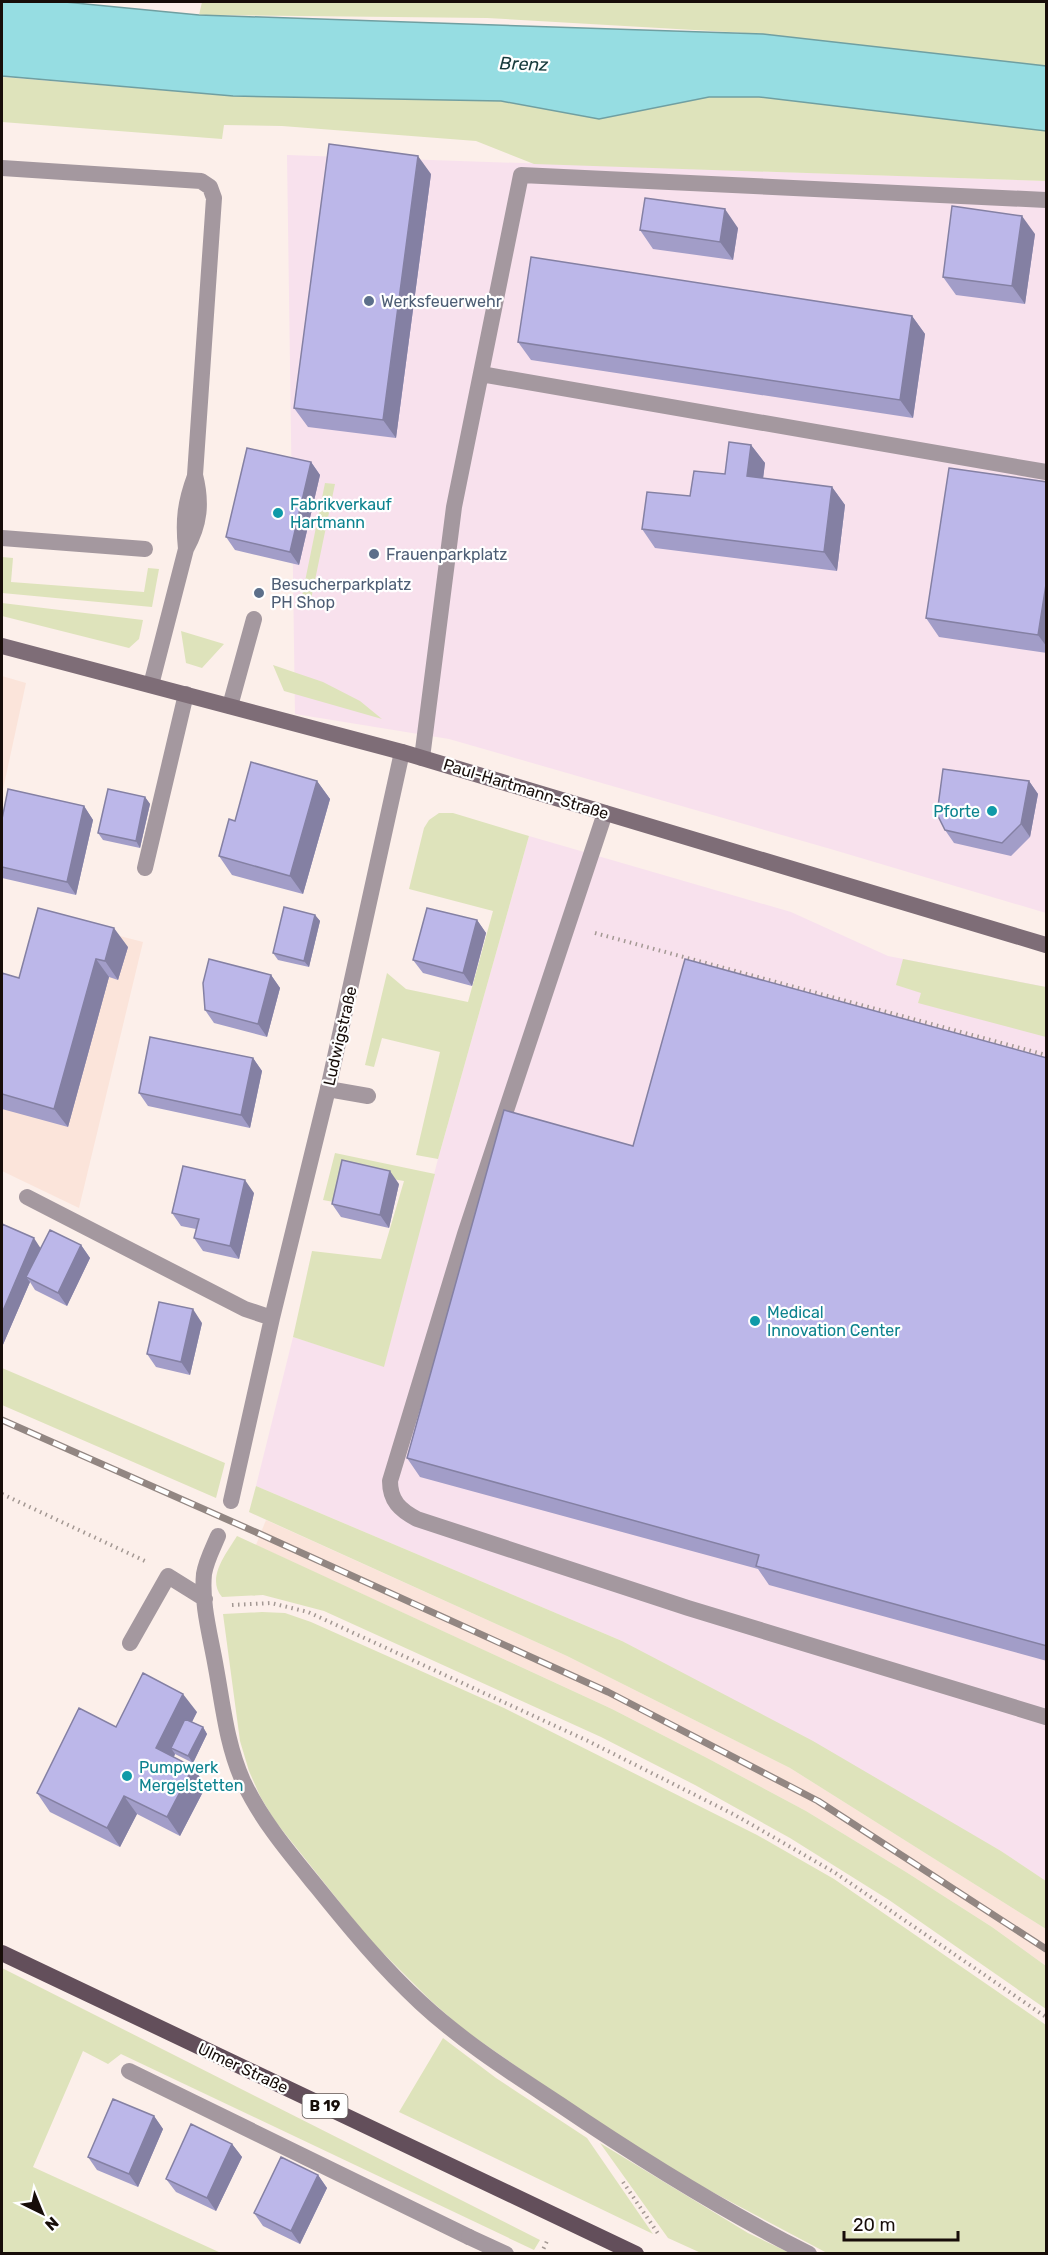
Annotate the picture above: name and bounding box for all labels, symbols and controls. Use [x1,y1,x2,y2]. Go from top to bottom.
water label: Brenz [499,52,549,76]
place label: Werksfeuerwehr [381,292,502,311]
marker: Werksfeuerwehr [362,294,376,308]
place label: Fabrikverkauf Hartmann [290,495,393,532]
marker: Fabrikverkauf Hartmann [271,506,285,520]
place label: Frauenparkplatz [386,545,507,564]
marker: Frauenparkplatz [367,547,381,561]
place label: Besucherparkplatz PH Shop [271,575,411,612]
marker: Besucherparkplatz PH Shop [252,586,266,600]
street label: Paul-Hartmann-Straße [441,755,611,823]
place label: Pforte [933,802,980,821]
marker: Pforte [985,804,999,818]
street label: Ludwigstraße [319,984,361,1088]
place label: Medical Innovation Center [767,1303,900,1340]
marker: Medical Innovation Center [748,1314,762,1328]
place label: Pumpwerk Mergelstetten [139,1758,243,1795]
marker: Pumpwerk Mergelstetten [120,1769,134,1783]
street label: Ulmer Straße [195,2039,291,2097]
road number: B 19 [302,2094,348,2118]
north arrow [12,2183,72,2243]
scale bar [844,2204,958,2242]
text: N [41,2213,63,2234]
text: 20 m [853,2214,895,2236]

